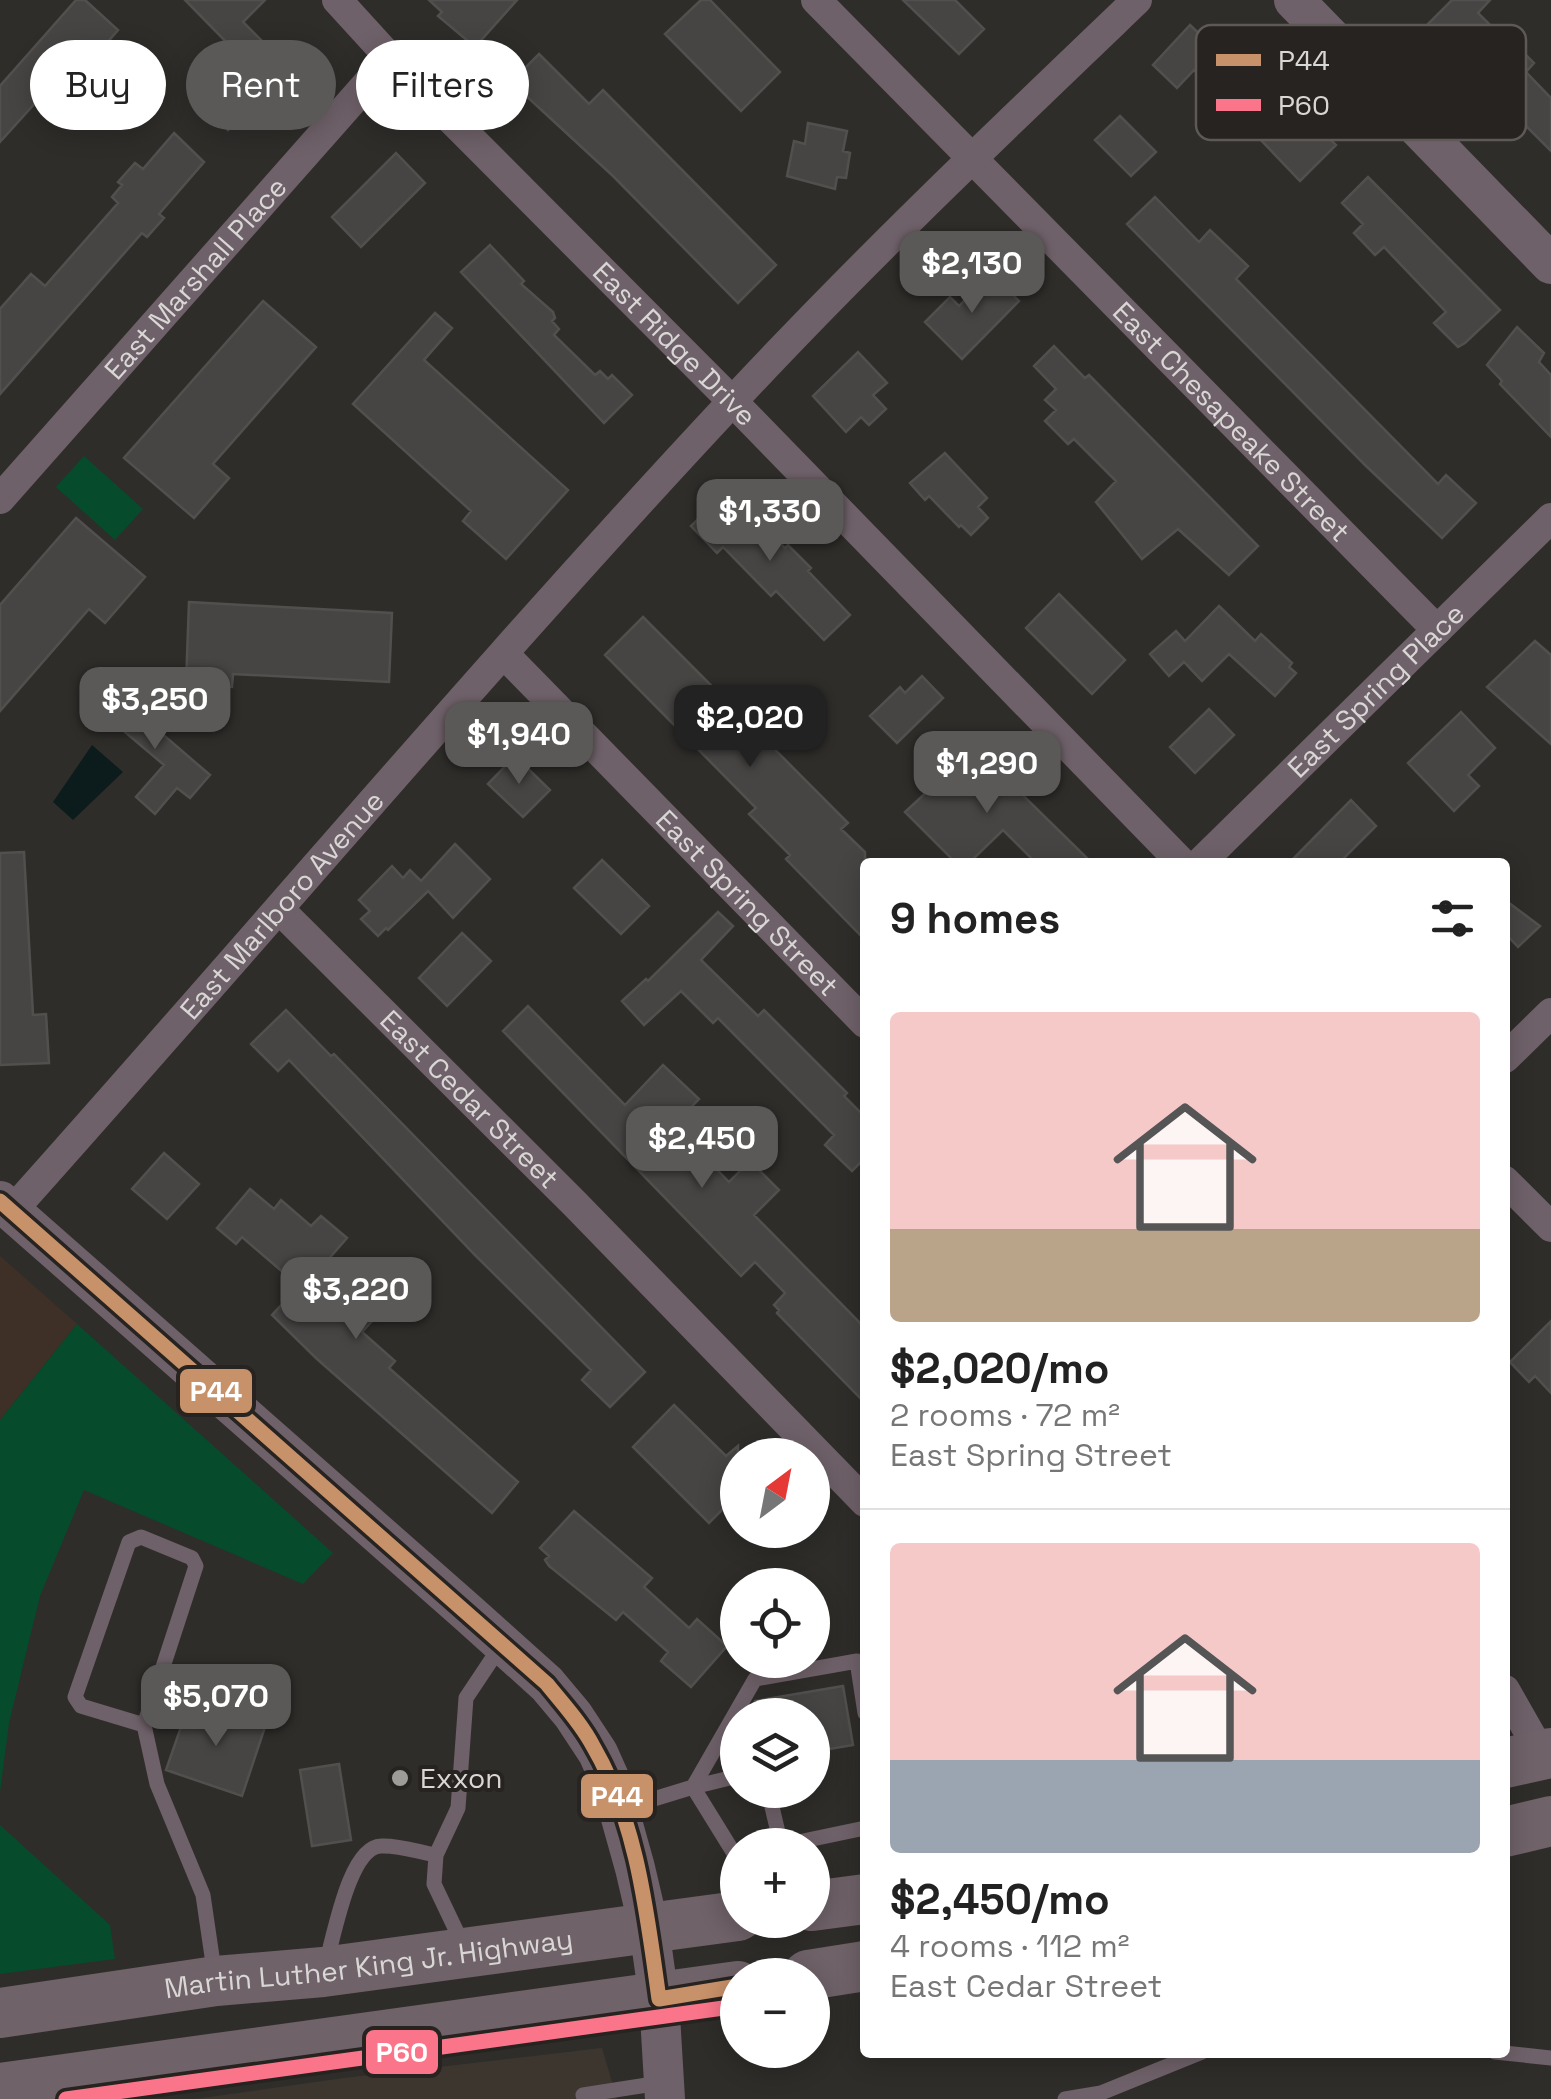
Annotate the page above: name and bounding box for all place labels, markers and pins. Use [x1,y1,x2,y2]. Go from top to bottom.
pin: $2,130 [891,231,1053,316]
pin: $1,330 [689,479,851,564]
pin: $3,250 [74,667,236,752]
pin: $2,020 [669,685,831,770]
pin: $1,940 [438,702,600,787]
pin: $1,290 [906,731,1068,816]
pin: $2,450 [621,1106,783,1191]
pin: $3,220 [275,1257,437,1342]
pin: $5,070 [135,1664,297,1749]
place label: Exxon [420,1760,503,1796]
marker: Exxon [389,1767,411,1789]

